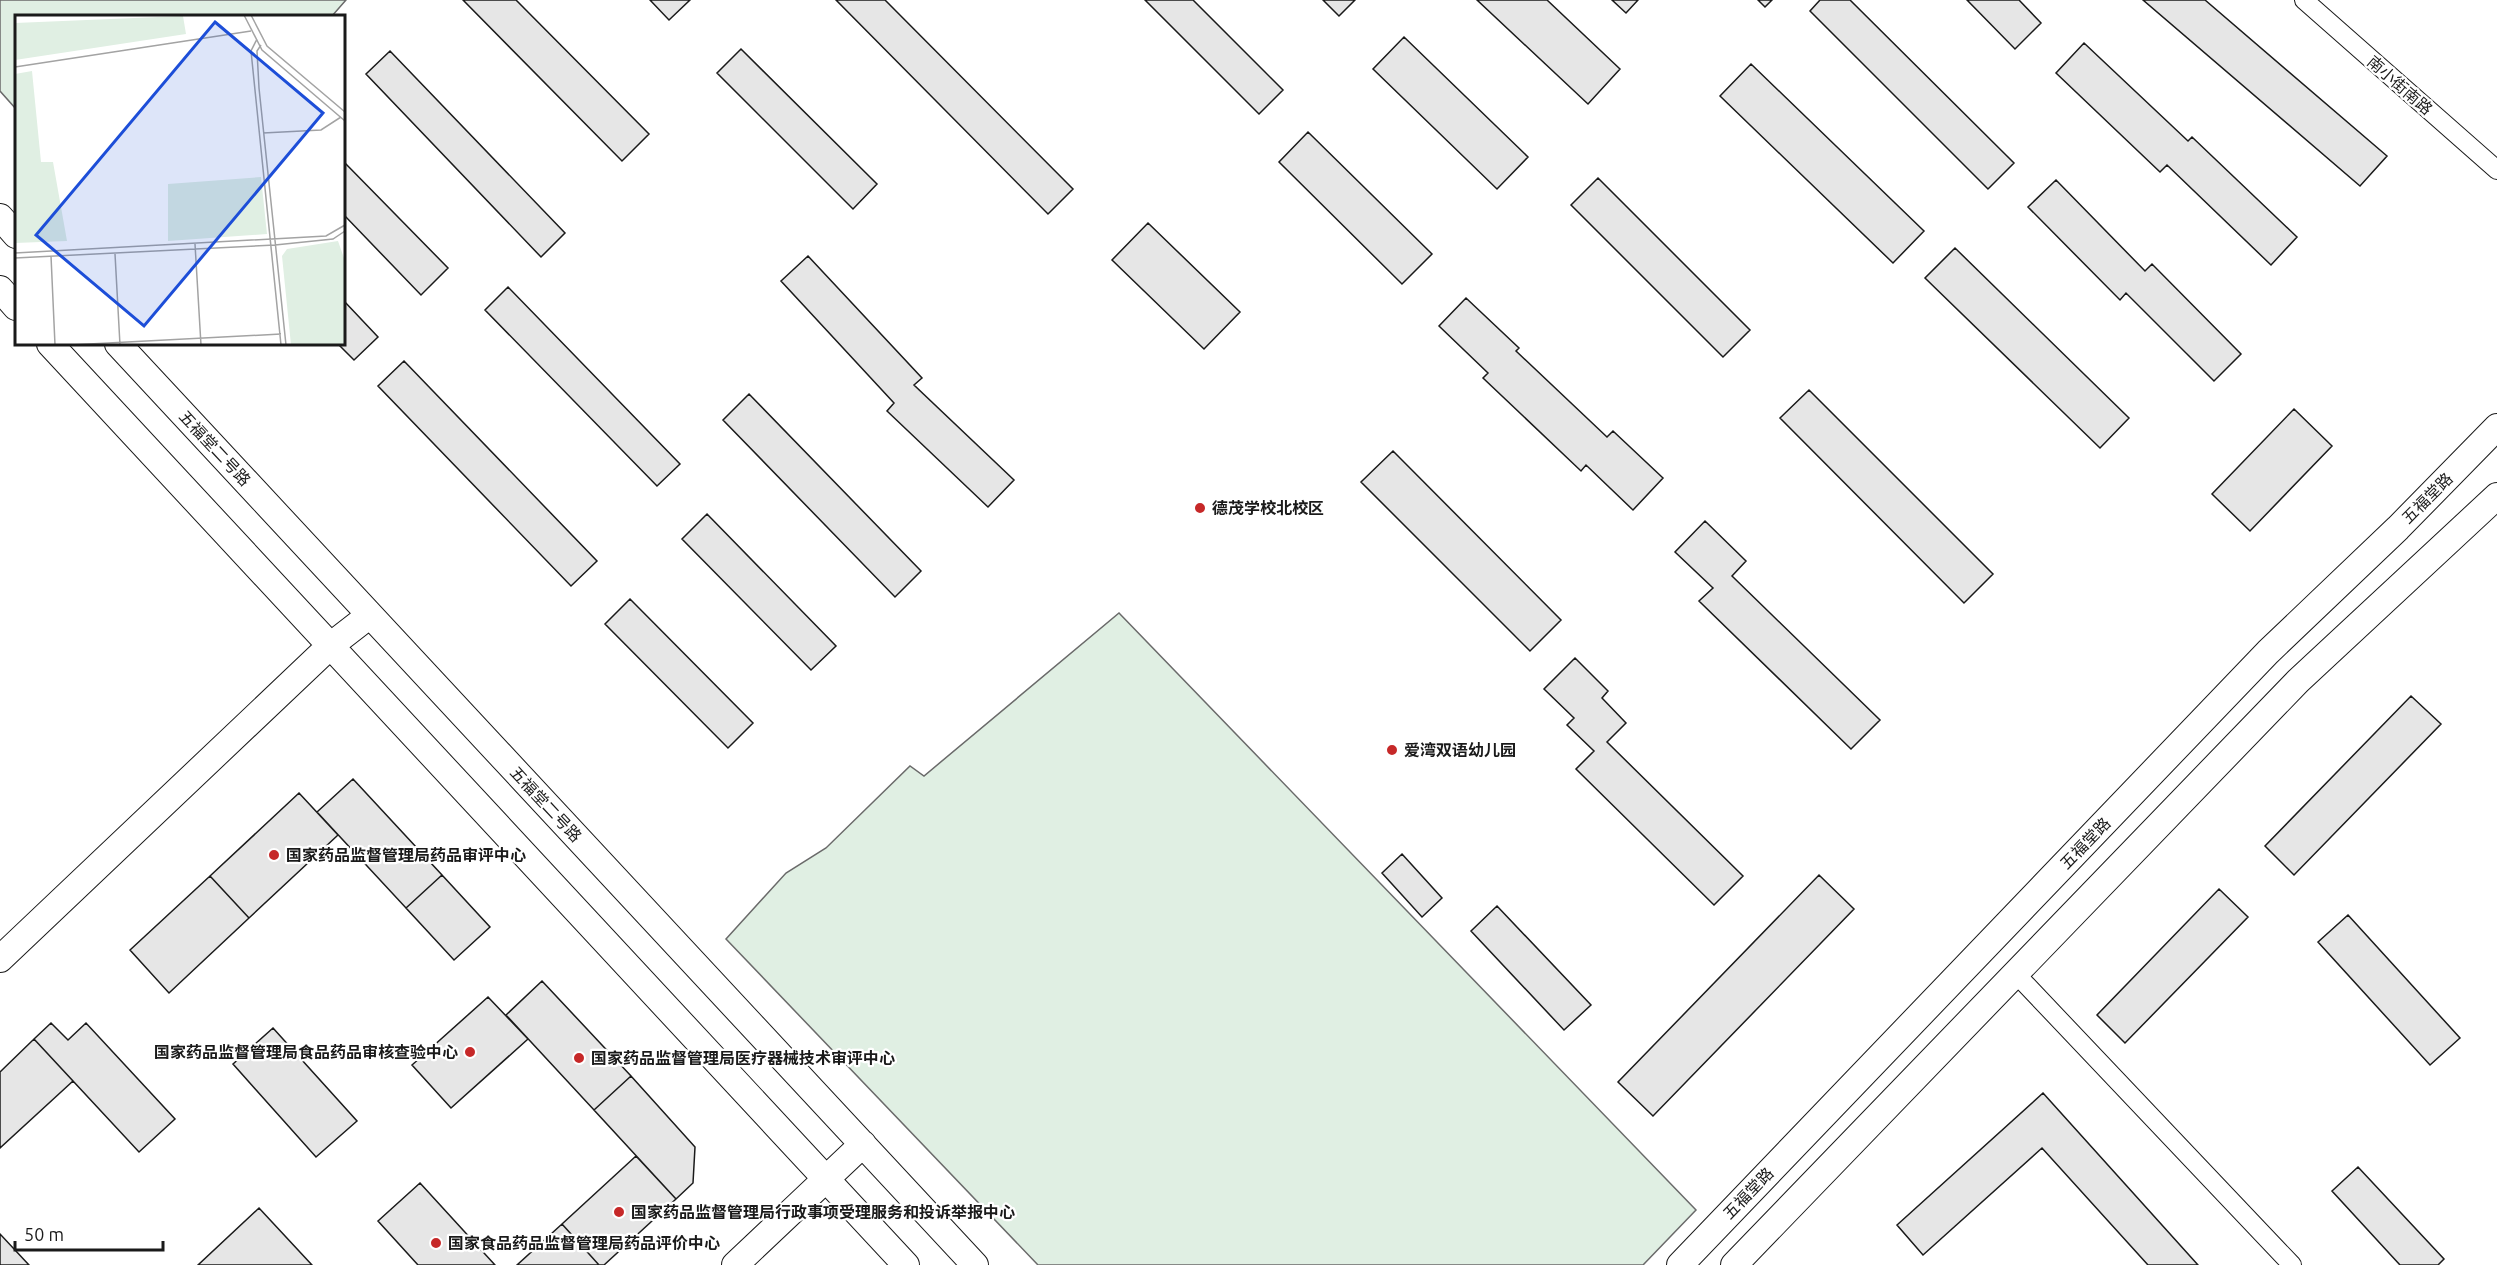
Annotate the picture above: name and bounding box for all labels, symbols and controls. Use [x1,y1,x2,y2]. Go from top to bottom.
inset map [15,15,345,345]
street label: 南小街南路 [2364,52,2436,118]
street label: 五福堂二号路 [176,407,254,489]
street label: 五福堂路 [2398,469,2456,527]
place label: 德茂学校北校区 [1212,499,1324,517]
marker: 德茂学校北校区 [1193,501,1207,515]
place label: 爱湾双语幼儿园 [1404,741,1516,759]
marker: 爱湾双语幼儿园 [1385,743,1399,757]
street label: 五福堂二号路 [507,763,585,845]
street label: 五福堂路 [2056,814,2114,872]
place label: 国家药品监督管理局药品审评中心 [286,846,526,864]
marker: 国家药品监督管理局药品审评中心 [267,848,281,862]
place label: 国家药品监督管理局食品药品审核查验中心 [154,1043,458,1061]
marker: 国家药品监督管理局食品药品审核查验中心 [463,1045,477,1059]
place label: 国家药品监督管理局医疗器械技术审评中心 [591,1049,895,1067]
marker: 国家药品监督管理局医疗器械技术审评中心 [572,1051,586,1065]
street label: 五福堂路 [1719,1164,1777,1222]
place label: 国家药品监督管理局行政事项受理服务和投诉举报中心 [631,1203,1015,1221]
marker: 国家药品监督管理局行政事项受理服务和投诉举报中心 [612,1205,626,1219]
scale bar [15,1214,164,1252]
text: 50 m [24,1224,64,1244]
place label: 国家食品药品监督管理局药品评价中心 [448,1234,720,1252]
marker: 国家食品药品监督管理局药品评价中心 [429,1236,443,1250]

